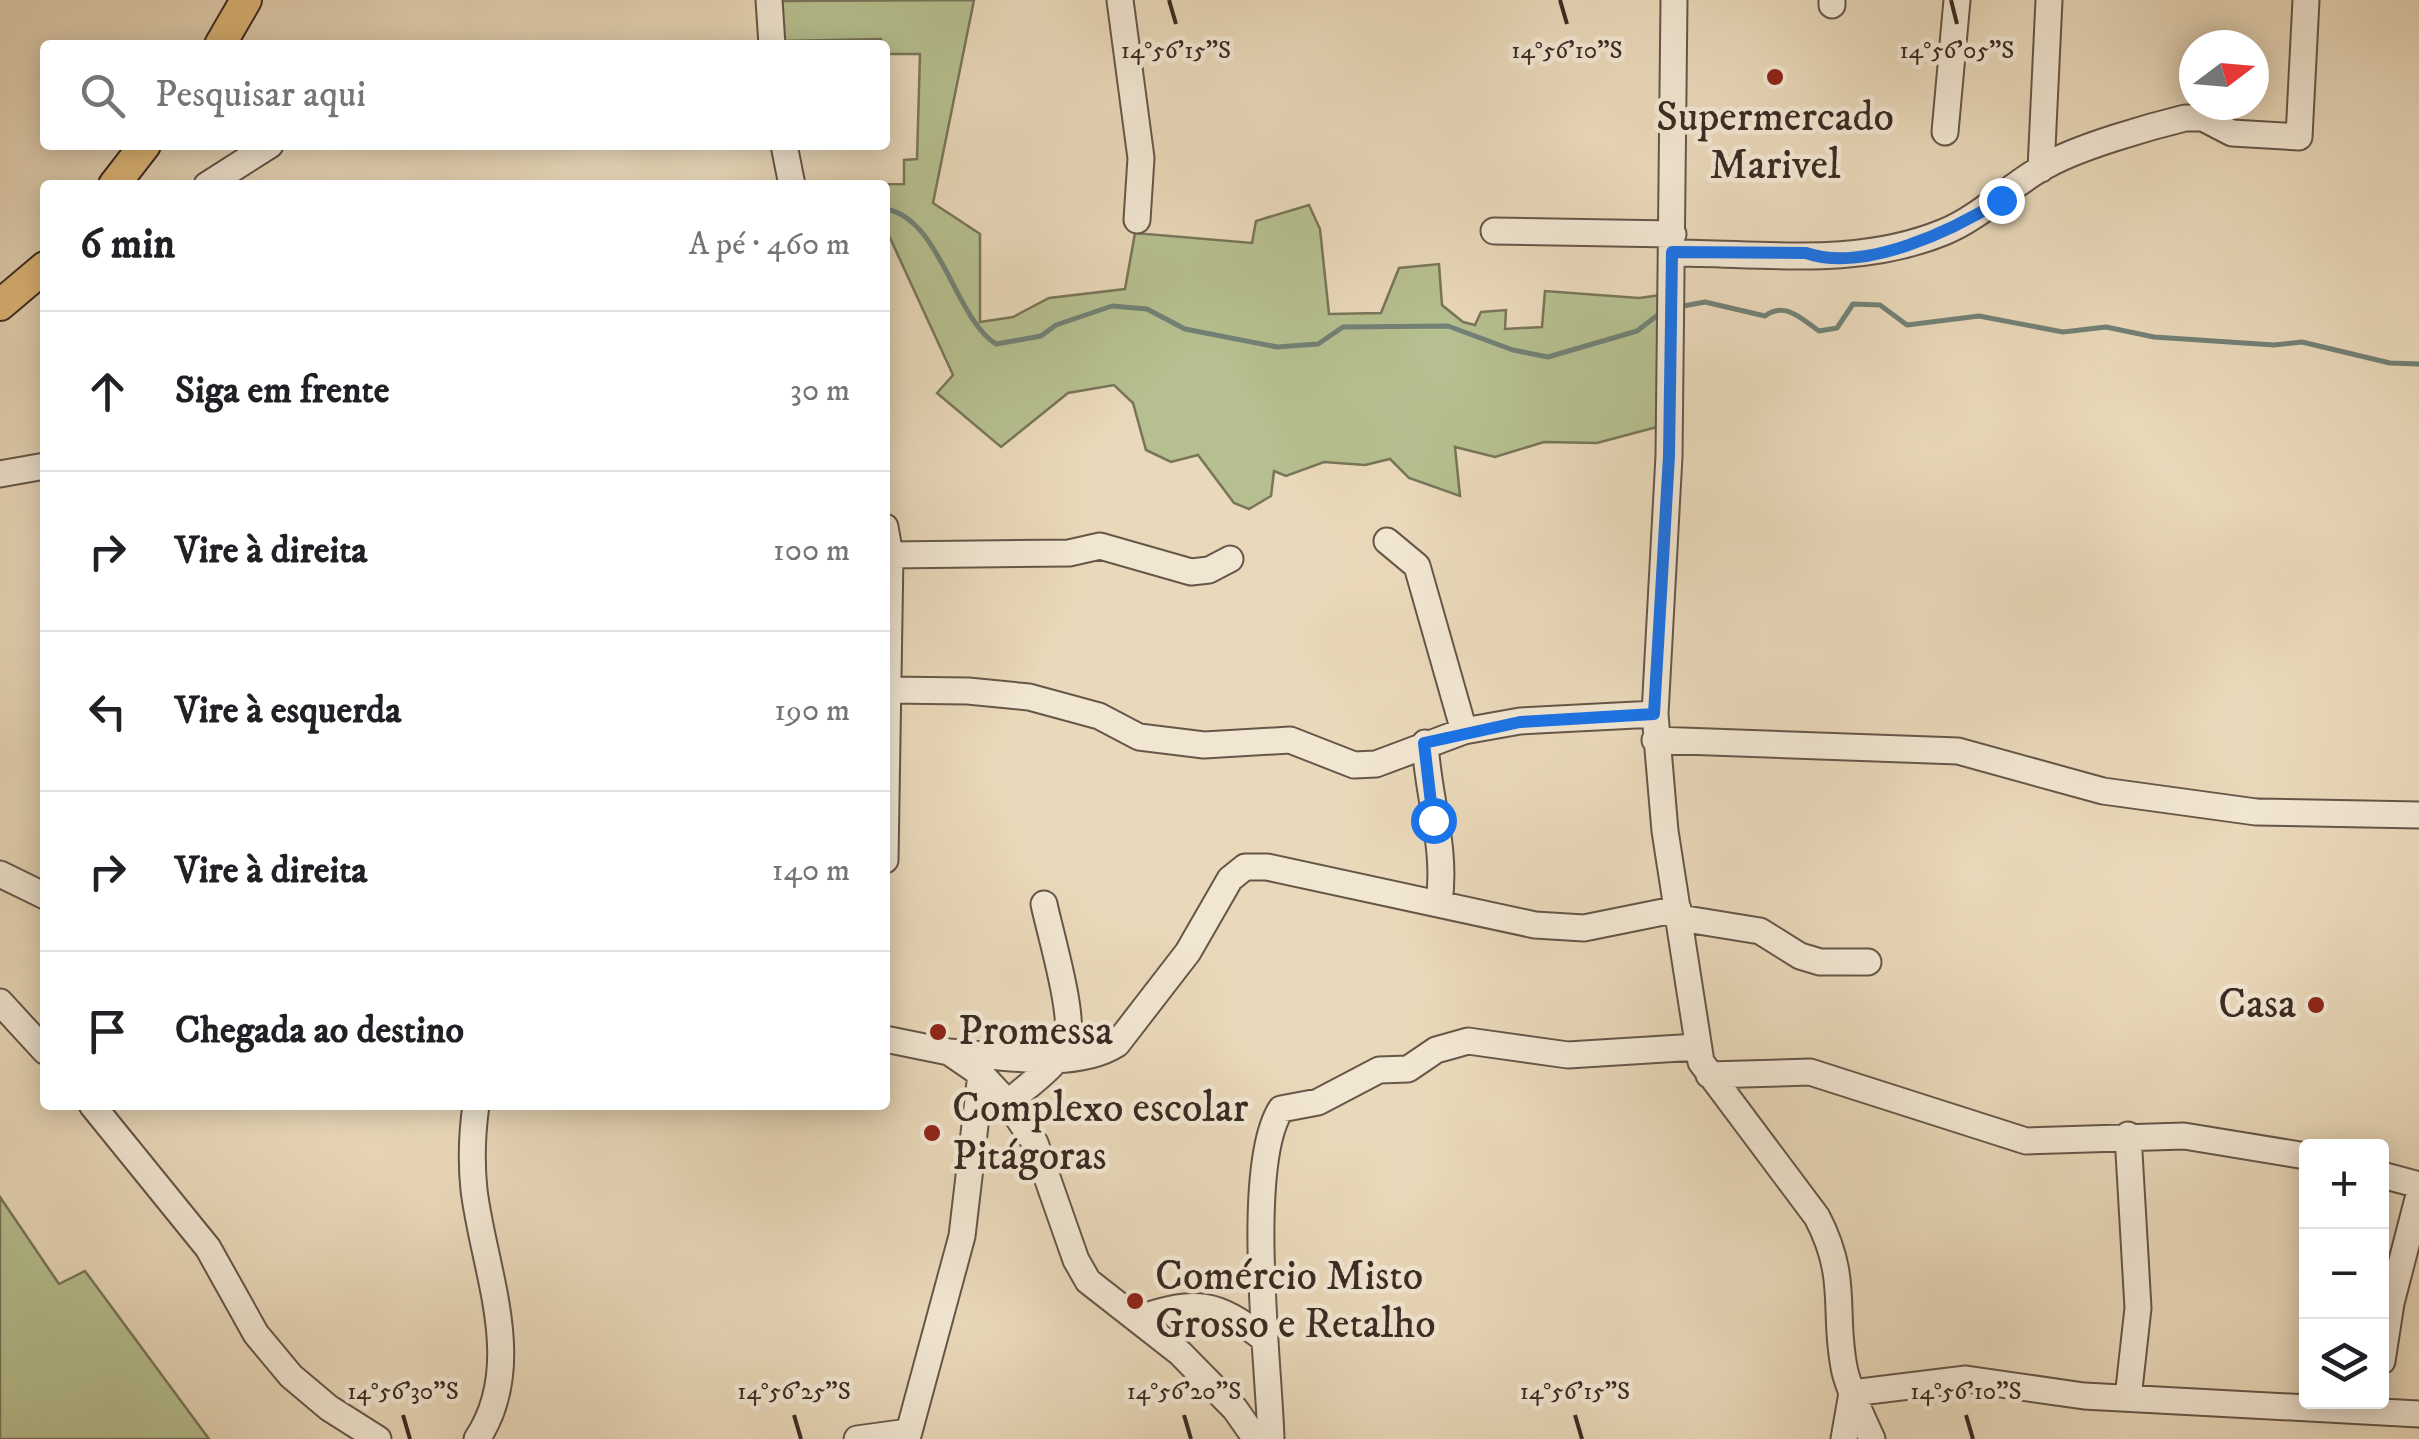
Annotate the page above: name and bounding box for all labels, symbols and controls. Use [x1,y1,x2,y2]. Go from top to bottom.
north arrow [2179,30,2269,120]
text: 14°56'15"S [1121,35,1231,66]
text: 14°56'10"S [1511,35,1623,66]
text: 14°56'05"S [1900,35,2014,66]
search box [40,40,890,150]
marker: Supermercado Marivel [1764,66,1786,88]
icon: search [75,68,130,123]
text: Pesquisar aqui [155,71,366,119]
place label: Supermercado Marivel [1656,92,1894,192]
route end [1979,178,2025,224]
text: 6 min [80,219,175,271]
text: A pé · 460 m [689,225,850,265]
icon: ahead [80,364,135,419]
text: Siga em frente [175,367,389,415]
text: 30 m [790,371,850,411]
icon: right [80,524,135,579]
text: Vire à direita [175,527,367,575]
text: 100 m [773,531,850,571]
icon: left [80,684,135,739]
text: Vire à esquerda [175,687,401,735]
text: 190 m [774,691,850,731]
route start [1411,798,1457,844]
icon: right [80,844,135,899]
text: Vire à direita [175,847,367,895]
text: 140 m [772,851,850,891]
place label: Casa [2218,979,2296,1031]
marker: Casa [2305,994,2327,1016]
icon: arrive [80,1004,135,1059]
place label: Promessa [958,1006,1113,1058]
text: Chegada ao destino [175,1007,464,1055]
marker: Promessa [927,1021,949,1043]
place label: Complexo escolar Pitágoras [952,1083,1249,1183]
marker: Complexo escolar Pitágoras [921,1122,943,1144]
map controls [2299,1139,2389,1409]
button: + [2299,1139,2389,1229]
button: − [2299,1229,2389,1319]
place label: Comércio Misto Grosso e Retalho [1155,1251,1436,1351]
marker: Comércio Misto Grosso e Retalho [1124,1290,1146,1312]
button: layers [2299,1319,2389,1409]
text: 14°56'30"S [347,1376,459,1407]
text: 14°56'25"S [737,1376,851,1407]
text: 14°56'20"S [1127,1376,1241,1407]
text: 14°56'15"S [1520,1376,1630,1407]
text: 14°56'10"S [1910,1376,2022,1407]

